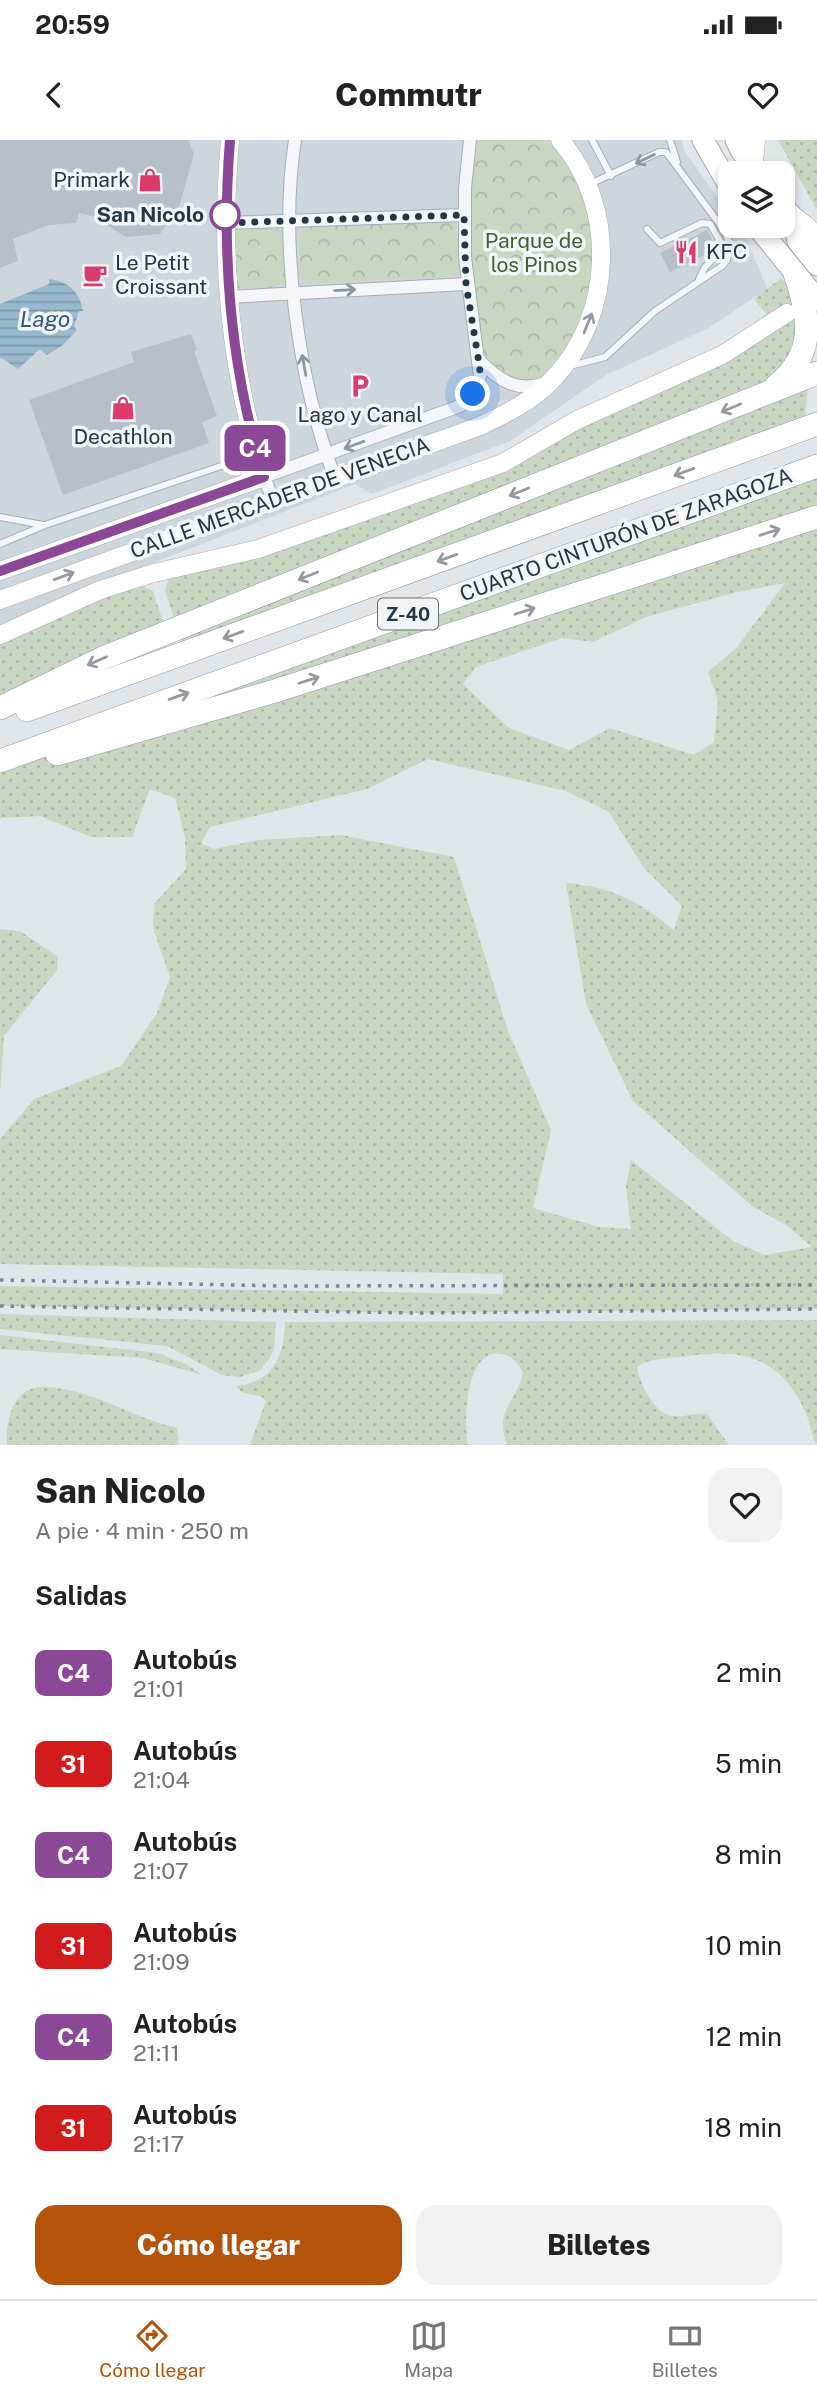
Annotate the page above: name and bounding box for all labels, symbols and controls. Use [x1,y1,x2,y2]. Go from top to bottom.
text: 20:59 [35,9,110,40]
icon: back [35,76,73,114]
text: Commutr [335,76,482,113]
icon: heart [744,76,782,114]
one-way arrow [635,152,656,166]
map controls [718,161,795,238]
button: layers [718,161,795,238]
shop icon: Primark [136,166,164,194]
place label: Primark [53,167,130,192]
marker: San Nicolo [210,200,240,230]
place label: San Nicolo [97,202,204,227]
park label: Parque de los Pinos [485,228,583,277]
restaurant icon: KFC [672,238,700,266]
place label: KFC [706,239,747,264]
place label: Le Petit Croissant [115,250,207,299]
cafe icon: Le Petit Croissant [81,261,109,289]
one-way arrow [333,283,356,296]
water label: Lago [20,305,70,332]
one-way arrow [582,313,595,335]
one-way arrow [297,354,310,377]
parking icon: Lago y Canal [346,372,374,400]
your location [455,376,490,411]
shop icon: Decathlon [109,394,137,422]
place label: Lago y Canal [297,402,423,427]
one-way arrow [720,402,742,415]
place label: Decathlon [74,424,173,449]
line badge: C4 [224,425,286,471]
street label: CALLE MERCADER DE VENECIA [127,432,433,563]
text: C4 [239,434,271,462]
one-way arrow [344,439,366,452]
street label: CUARTO CINTURÓN DE ZARAGOZA [456,463,796,606]
one-way arrow [673,467,695,479]
one-way arrow [509,486,531,499]
one-way arrow [758,525,780,537]
one-way arrow [436,553,458,565]
one-way arrow [53,569,75,581]
one-way arrow [298,570,319,583]
road number: Z-40 [378,598,438,629]
one-way arrow [514,603,536,616]
one-way arrow [222,630,244,642]
one-way arrow [87,655,108,668]
one-way arrow [297,673,319,685]
one-way arrow [168,689,190,701]
button: heart [708,1468,782,1542]
text: San Nicolo [35,1472,206,1510]
text: A pie · 4 min · 250 m [35,1517,249,1544]
text: Salidas [35,1580,127,1611]
text: Autobús [133,1644,237,1675]
text: 2 min [716,1657,782,1688]
text: C4 [57,1659,90,1687]
text: 21:01 [133,1675,185,1702]
text: Autobús [133,1735,237,1766]
text: 5 min [715,1748,782,1779]
text: 31 [60,1750,87,1778]
text: 21:04 [133,1766,190,1793]
text: Autobús [133,1826,237,1857]
text: 8 min [715,1839,782,1870]
text: C4 [57,1841,90,1869]
text: 21:07 [133,1857,189,1884]
text: Autobús [133,1917,237,1948]
text: 10 min [705,1930,782,1961]
text: 31 [60,1932,87,1960]
text: 21:09 [133,1948,190,1975]
text: Autobús [133,2008,237,2039]
text: 12 min [706,2021,782,2052]
text: C4 [57,2023,90,2051]
text: 21:11 [133,2039,180,2066]
text: Autobús [133,2099,237,2130]
text: 18 min [704,2112,782,2143]
text: 31 [60,2114,87,2142]
text: 21:17 [133,2130,184,2157]
button: Cómo llegar [35,2205,402,2285]
button: Billetes [416,2205,782,2285]
tab: Cómo llegar [99,2317,206,2381]
tab: Mapa [404,2317,453,2381]
tab: Billetes [652,2317,718,2381]

